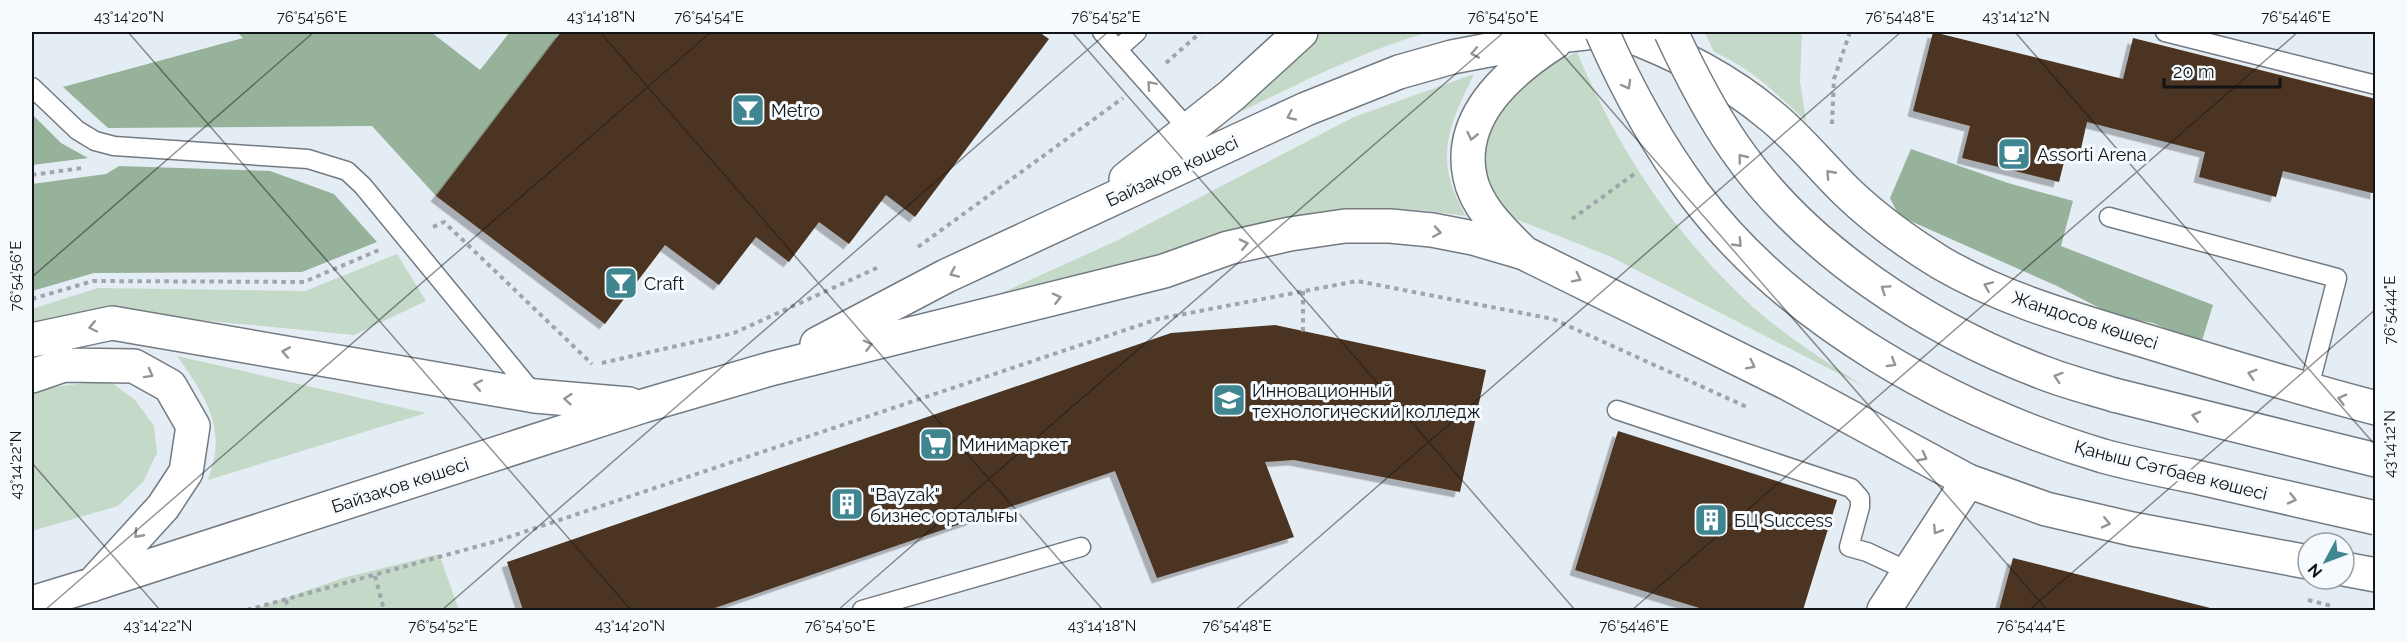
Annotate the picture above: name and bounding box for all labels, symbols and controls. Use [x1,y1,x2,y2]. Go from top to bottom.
text: 43°14'20"N [94,8,164,26]
text: 76°54'56"E [277,8,347,26]
text: 43°14'18"N [567,8,635,26]
text: 76°54'54"E [674,8,744,26]
text: 76°54'52"E [1071,8,1141,26]
text: 76°54'50"E [1468,8,1538,26]
text: 76°54'48"E [1865,8,1935,26]
text: 43°14'12"N [1982,8,2050,26]
text: 76°54'46"E [2261,8,2331,26]
one-way arrow [1471,46,1481,59]
scale bar [2164,51,2280,89]
text: 20 m [2173,61,2215,82]
one-way arrow [1620,78,1631,89]
one-way arrow [1147,81,1158,92]
bar icon: Metro [730,92,766,128]
place label: Metro [771,100,820,121]
one-way arrow [1287,108,1298,120]
street label: Байзақов көшесі [1103,131,1241,211]
one-way arrow [1467,131,1480,141]
cafe icon: Assorti Arena [1996,136,2032,172]
place label: Assorti Arena [2037,144,2147,165]
one-way arrow [1739,153,1750,164]
one-way arrow [1826,170,1837,180]
one-way arrow [1433,225,1442,237]
one-way arrow [1731,236,1742,247]
one-way arrow [1239,238,1249,251]
text: 76°54'56"E [7,241,25,311]
bar icon: Craft [603,265,639,301]
one-way arrow [949,266,960,278]
one-way arrow [1570,270,1581,282]
place label: Craft [644,273,684,294]
text: 76°54'44"E [2381,276,2399,344]
one-way arrow [1983,281,1994,293]
one-way arrow [1881,285,1892,296]
street label: Жандосов көшесі [2009,286,2161,354]
one-way arrow [1052,292,1062,305]
one-way arrow [89,320,99,333]
one-way arrow [862,339,872,352]
one-way arrow [281,346,291,359]
one-way arrow [1886,355,1896,367]
one-way arrow [1745,358,1756,369]
one-way arrow [143,367,153,378]
one-way arrow [2247,369,2258,381]
one-way arrow [2053,372,2064,385]
one-way arrow [473,379,483,392]
place label: Инновационный технологический колледж [1252,380,1481,422]
school or university icon: Инновационный технологический колледж [1211,382,1247,418]
one-way arrow [564,393,573,406]
one-way arrow [2337,394,2347,407]
one-way arrow [2192,410,2202,423]
text: 43°14'12"N [2381,410,2399,478]
supermarket icon: Минимаркет [918,426,954,462]
text: 43°14'22"N [7,431,25,499]
place label: Минимаркет [959,434,1069,455]
street label: Қаныш Сәтбаев көшесі [2072,436,2270,504]
one-way arrow [1917,449,1928,461]
street label: Байзақов көшесі [329,453,471,517]
place label: "Bayzak" бизнес орталығы [870,484,1018,526]
building icon: "Bayzak" бизнес орталығы [829,486,865,522]
one-way arrow [2287,492,2297,505]
building icon: БЦ Success [1693,502,1729,538]
place label: БЦ Success [1734,510,1833,531]
one-way arrow [2101,515,2111,528]
one-way arrow [1932,524,1944,534]
one-way arrow [135,527,146,538]
north arrow [2296,531,2356,591]
text: N [2304,560,2326,581]
text: 43°14'22"N [124,617,192,635]
text: 76°54'52"E [408,617,478,635]
text: 43°14'20"N [595,617,665,635]
text: 76°54'50"E [805,617,875,635]
text: 43°14'18"N [1068,617,1136,635]
text: 76°54'48"E [1202,617,1272,635]
text: 76°54'46"E [1599,617,1669,635]
text: 76°54'44"E [1997,617,2065,635]

